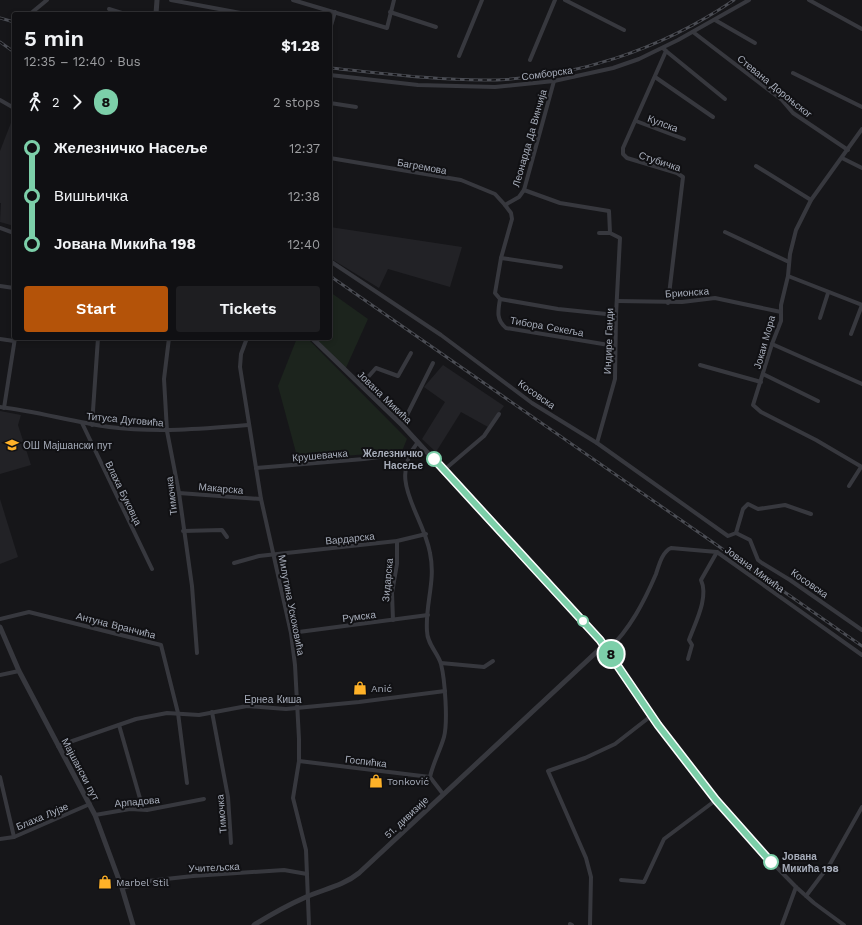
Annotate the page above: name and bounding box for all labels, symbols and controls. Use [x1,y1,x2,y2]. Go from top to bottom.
text: 5 min [24,26,84,51]
text: $1.28 [281,37,320,55]
street label: Стевана Дороњског [735,53,815,120]
text: 12:35 – 12:40 · Bus [24,54,141,69]
street label: Сомборска [521,64,574,83]
street label: Леонарда Да Винчија [510,88,549,188]
icon: walk [24,91,46,113]
icon: forward [66,91,88,113]
text: 8 [102,94,110,110]
text: 2 [52,95,60,110]
text: 2 stops [273,95,320,110]
street label: Кулска [646,113,680,134]
text: Железничко Насеље [54,139,208,157]
text: 12:37 [289,141,320,156]
street label: Стубичка [637,149,683,174]
street label: Багремова [396,157,448,176]
text: Вишњичка [54,187,128,205]
text: 12:38 [288,189,320,204]
text: Јована Микића 198 [54,235,196,253]
text: 12:40 [287,237,320,252]
street label: Брионска [665,285,710,300]
button: Start [24,286,168,332]
button: Tickets [176,286,320,332]
street label: Индире Ганди [602,308,615,374]
street label: Јокаи Мора [752,314,777,370]
street label: Тибора Секеља [509,315,585,338]
street label: Јована Микића [355,369,414,426]
street label: Косовска [516,378,558,411]
street label: Титуса Дуговића [86,411,165,428]
school or university icon: ОШ Мајшански пут [4,437,20,453]
place label: ОШ Мајшански пут [23,440,112,451]
street label: Крушевачка [292,448,349,463]
place label: Железничко Насеље [362,448,423,471]
marker: Железничко Насеље [426,451,442,467]
street label: Влаха Буковца [103,459,144,527]
street label: Тимочка [164,476,179,516]
street label: Макарска [198,481,244,496]
street label: Вардарска [325,530,376,547]
street label: Јована Микића [723,544,787,595]
street label: Милутина Ускоковића [276,554,307,657]
street label: Зидарска [380,557,395,602]
street label: Косовска [789,567,831,600]
street label: Румска [342,609,377,624]
street label: Антуна Вранчића [75,610,157,641]
unlabelled marker [577,615,589,627]
line badge: 8 [598,641,624,667]
text: 8 [607,646,615,662]
shop icon: Anić [352,680,368,696]
place label: Anić [371,683,392,694]
street label: Ернеа Киша [244,694,302,705]
street label: Мајшански пут [60,736,102,803]
street label: Госпићка [344,753,388,770]
shop icon: Tonković [368,773,384,789]
place label: Tonković [387,776,429,787]
street label: Арпадова [114,794,161,809]
street label: Тимочка [214,794,229,834]
street label: 51. дивизије [382,794,431,841]
street label: Блаха Лујзе [14,800,70,832]
place label: Јована Микића 198 [782,851,839,874]
marker: Јована Микића 198 [763,854,779,870]
street label: Учитељска [188,861,240,874]
shop icon: Marbel Stil [97,874,113,890]
place label: Marbel Stil [116,877,169,888]

